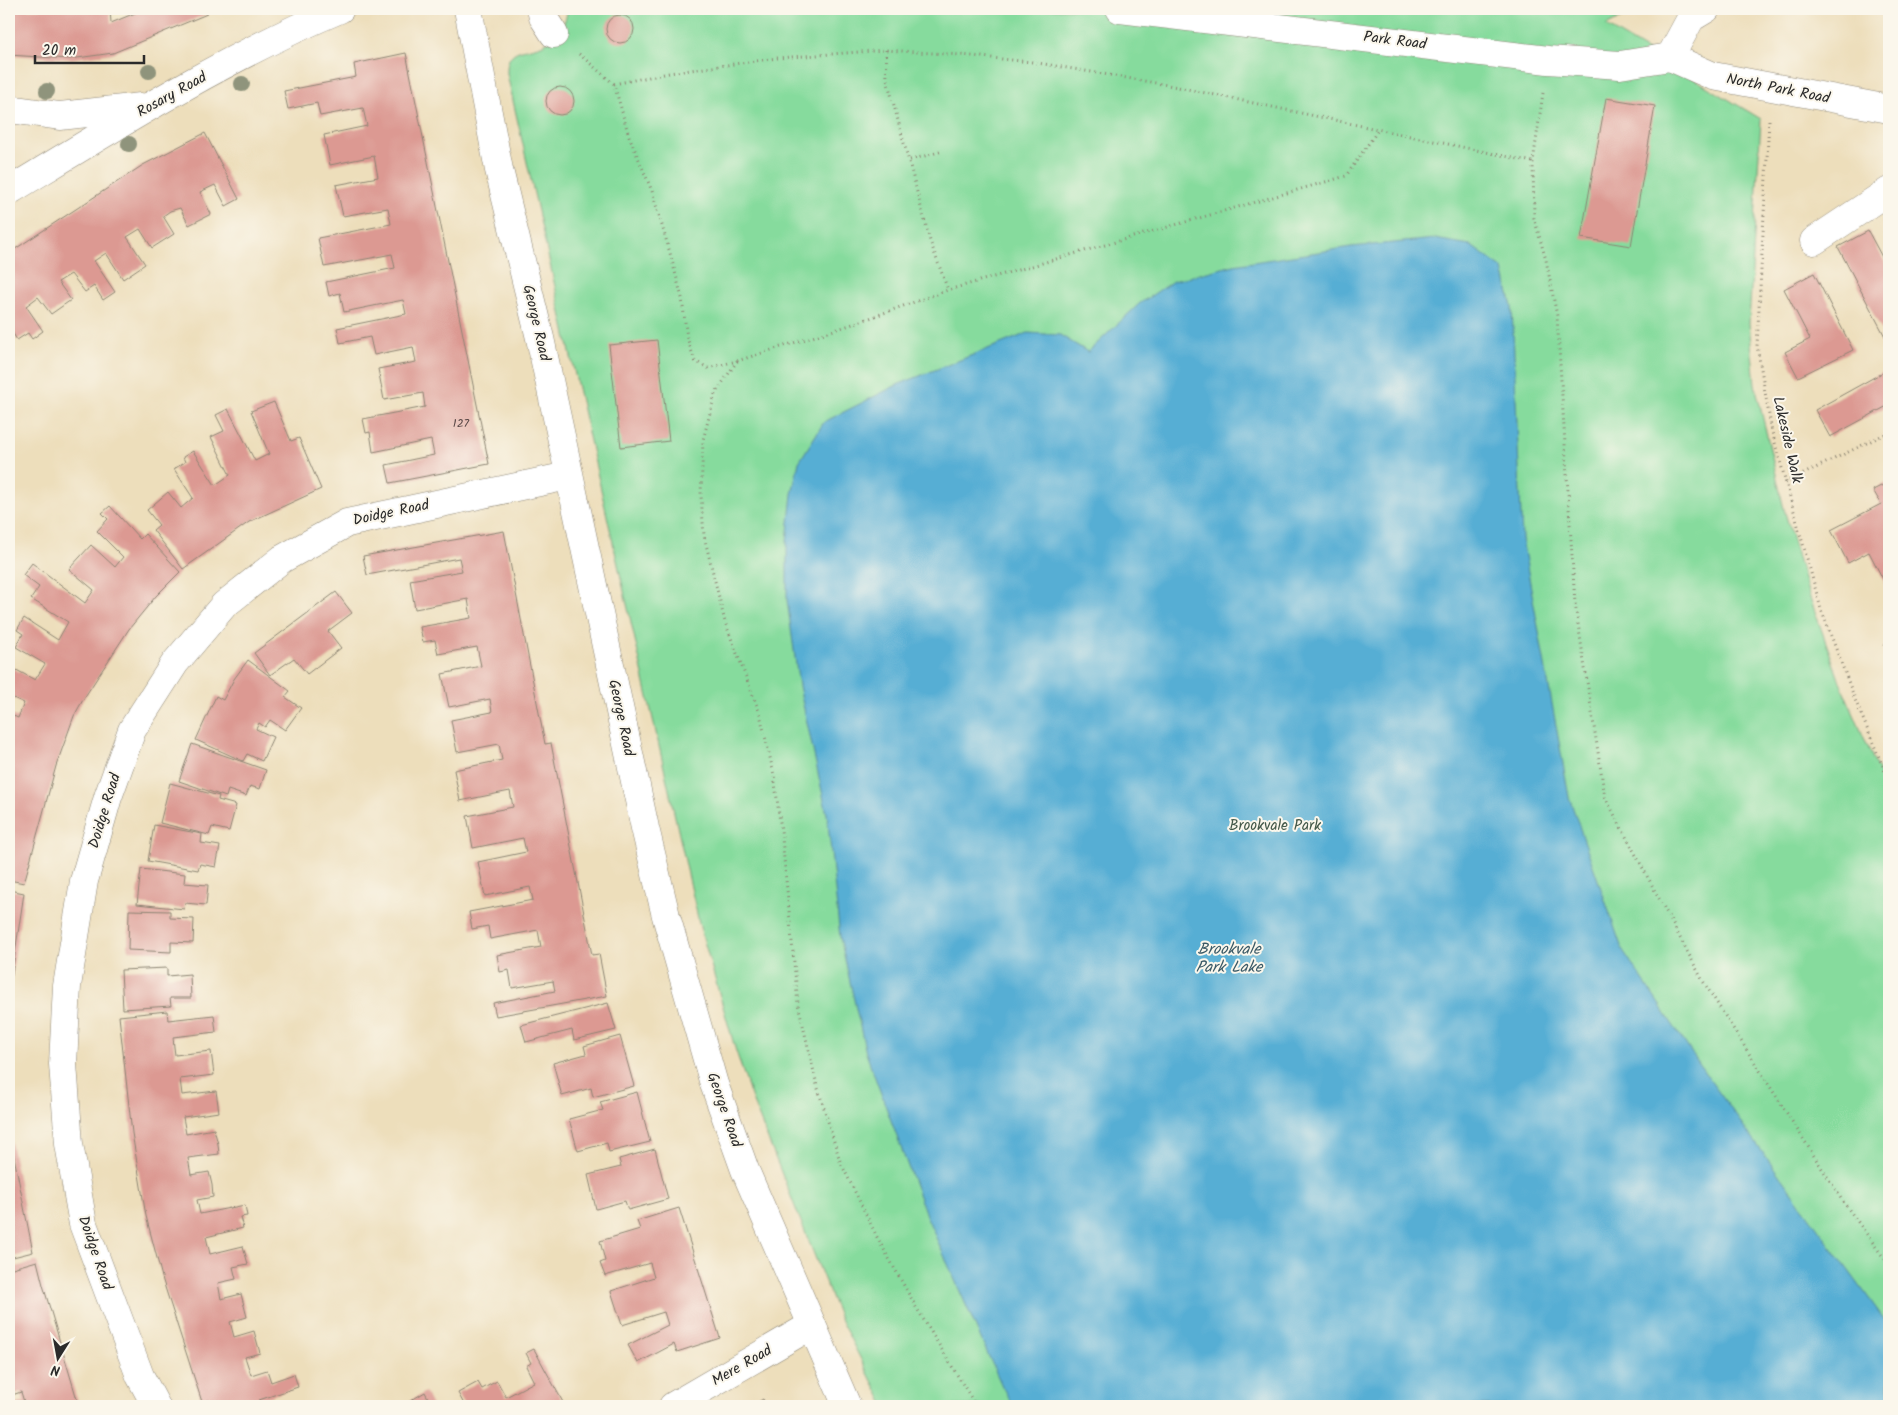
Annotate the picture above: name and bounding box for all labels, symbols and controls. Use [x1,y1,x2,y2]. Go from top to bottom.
street label: Park Road [1362,25,1428,57]
scale bar [35,32,144,64]
text: 20 m [42,39,76,63]
street label: Rosary Road [132,66,212,124]
street label: North Park Road [1724,67,1832,111]
street label: George Road [516,282,557,364]
street label: Lakeside Walk [1765,394,1809,487]
house number: 127 [453,414,470,433]
street label: Doidge Road [351,493,432,533]
street label: George Road [601,678,641,759]
street label: Doidge Road [82,770,128,852]
park label: Brookvale Park [1229,814,1322,838]
water label: Brookvale Park Lake [1196,937,1264,980]
street label: George Road [700,1069,748,1151]
street label: Doidge Road [71,1212,119,1294]
north arrow [32,1332,82,1382]
street label: Mere Road [707,1339,777,1393]
text: N [49,1358,62,1381]

